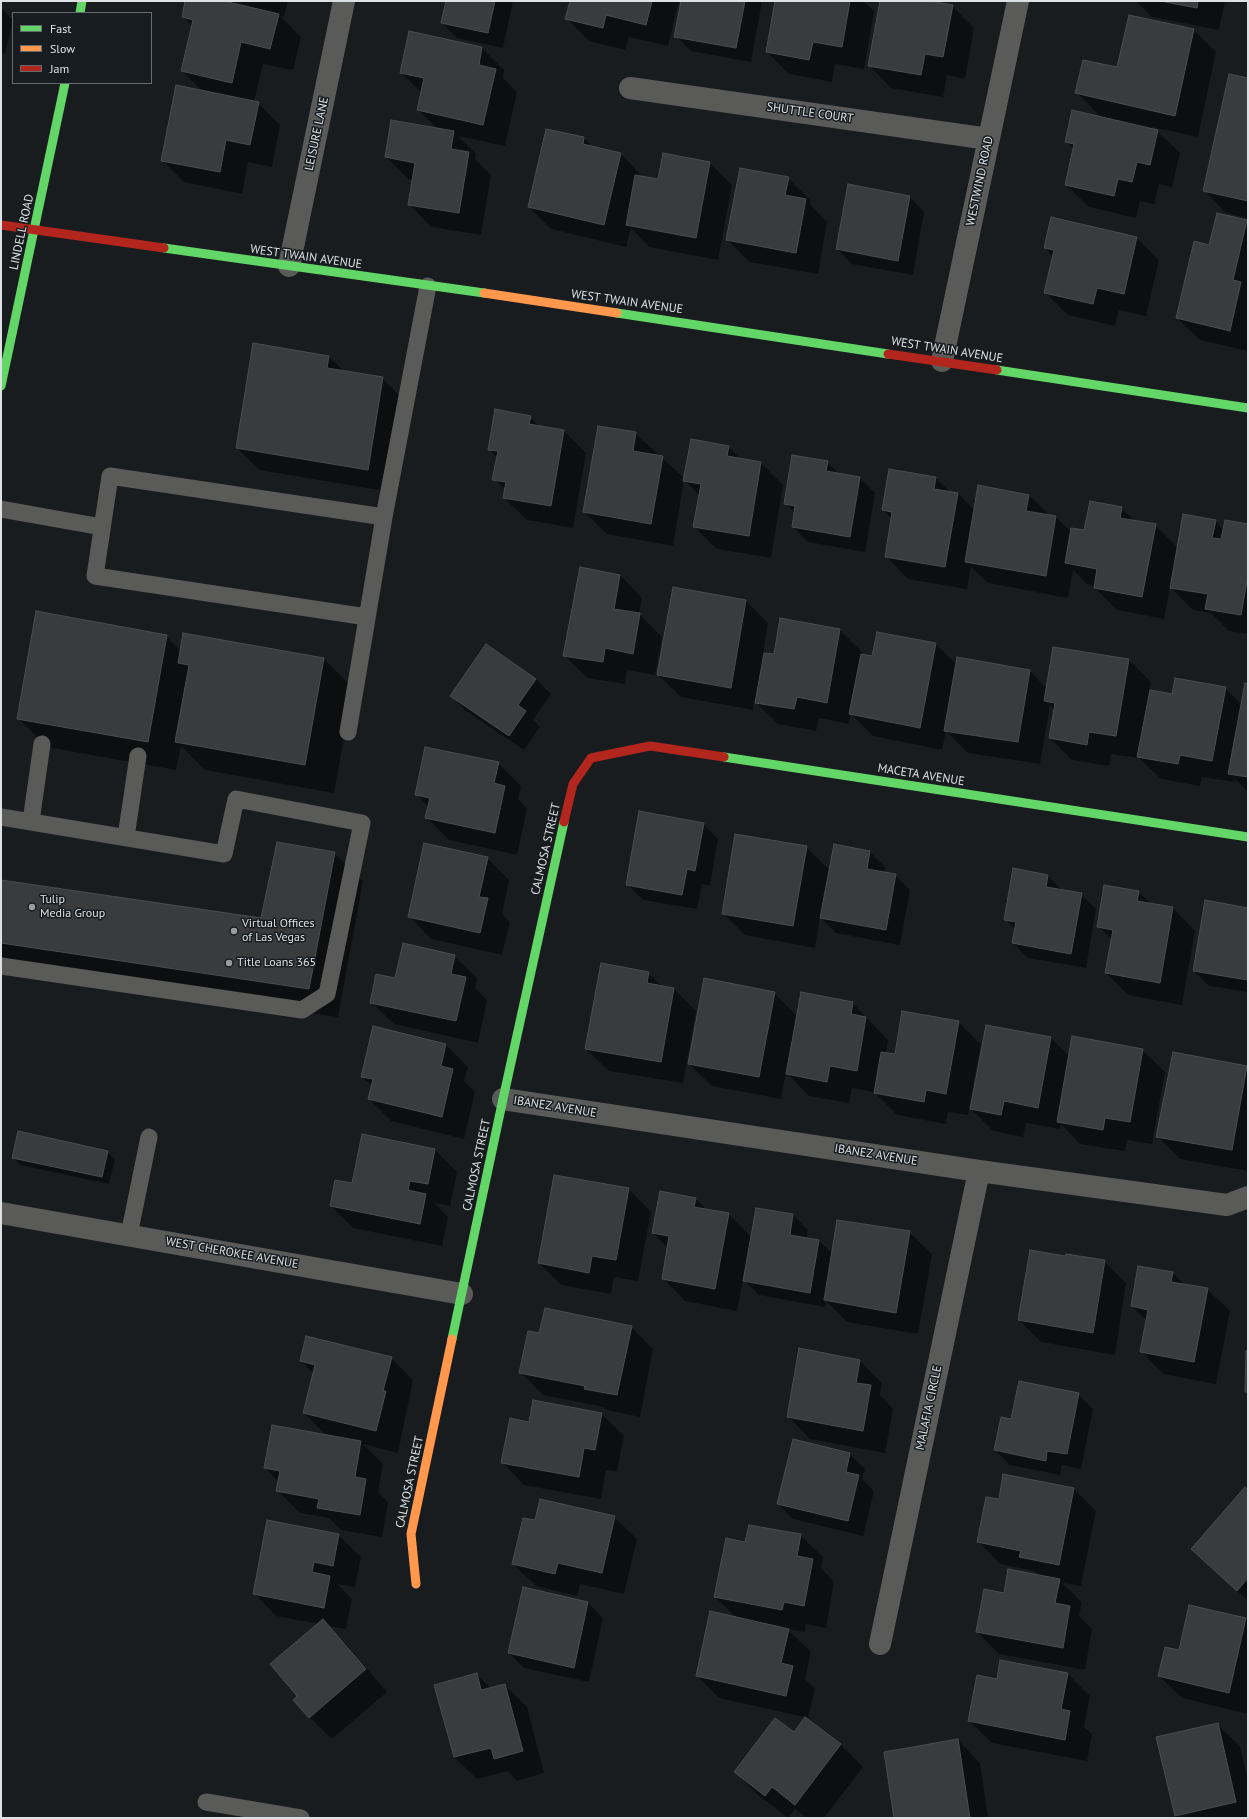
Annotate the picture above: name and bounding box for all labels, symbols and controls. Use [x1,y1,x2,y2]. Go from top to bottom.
legend [12,12,152,84]
text: Fast [50,21,71,36]
text: Slow [50,41,75,56]
text: Jam [50,61,69,76]
street label: LEISURE LANE [302,96,332,172]
street label: SHUTTLE COURT [766,100,854,126]
street label: WESTWIND ROAD [963,135,997,227]
street label: LINDELL ROAD [7,193,37,271]
street label: WEST TWAIN AVENUE [249,242,363,272]
street label: WEST TWAIN AVENUE [570,287,684,317]
street label: WEST TWAIN AVENUE [890,334,1004,366]
street label: MACETA AVENUE [877,761,965,789]
street label: CALMOSA STREET [528,802,564,896]
place label: Tulip Media Group [40,893,105,921]
marker: Tulip Media Group [27,902,37,912]
place label: Virtual Offices of Las Vegas [242,917,314,945]
marker: Virtual Offices of Las Vegas [229,926,239,936]
place label: Title Loans 365 [237,956,316,970]
marker: Title Loans 365 [224,958,234,968]
street label: IBANEZ AVENUE [512,1093,598,1121]
street label: CALMOSA STREET [460,1118,494,1212]
street label: IBANEZ AVENUE [833,1141,919,1169]
street label: WEST CHEROKEE AVENUE [165,1234,299,1272]
street label: MALAFIA CIRCLE [913,1364,945,1452]
street label: CALMOSA STREET [393,1435,427,1529]

